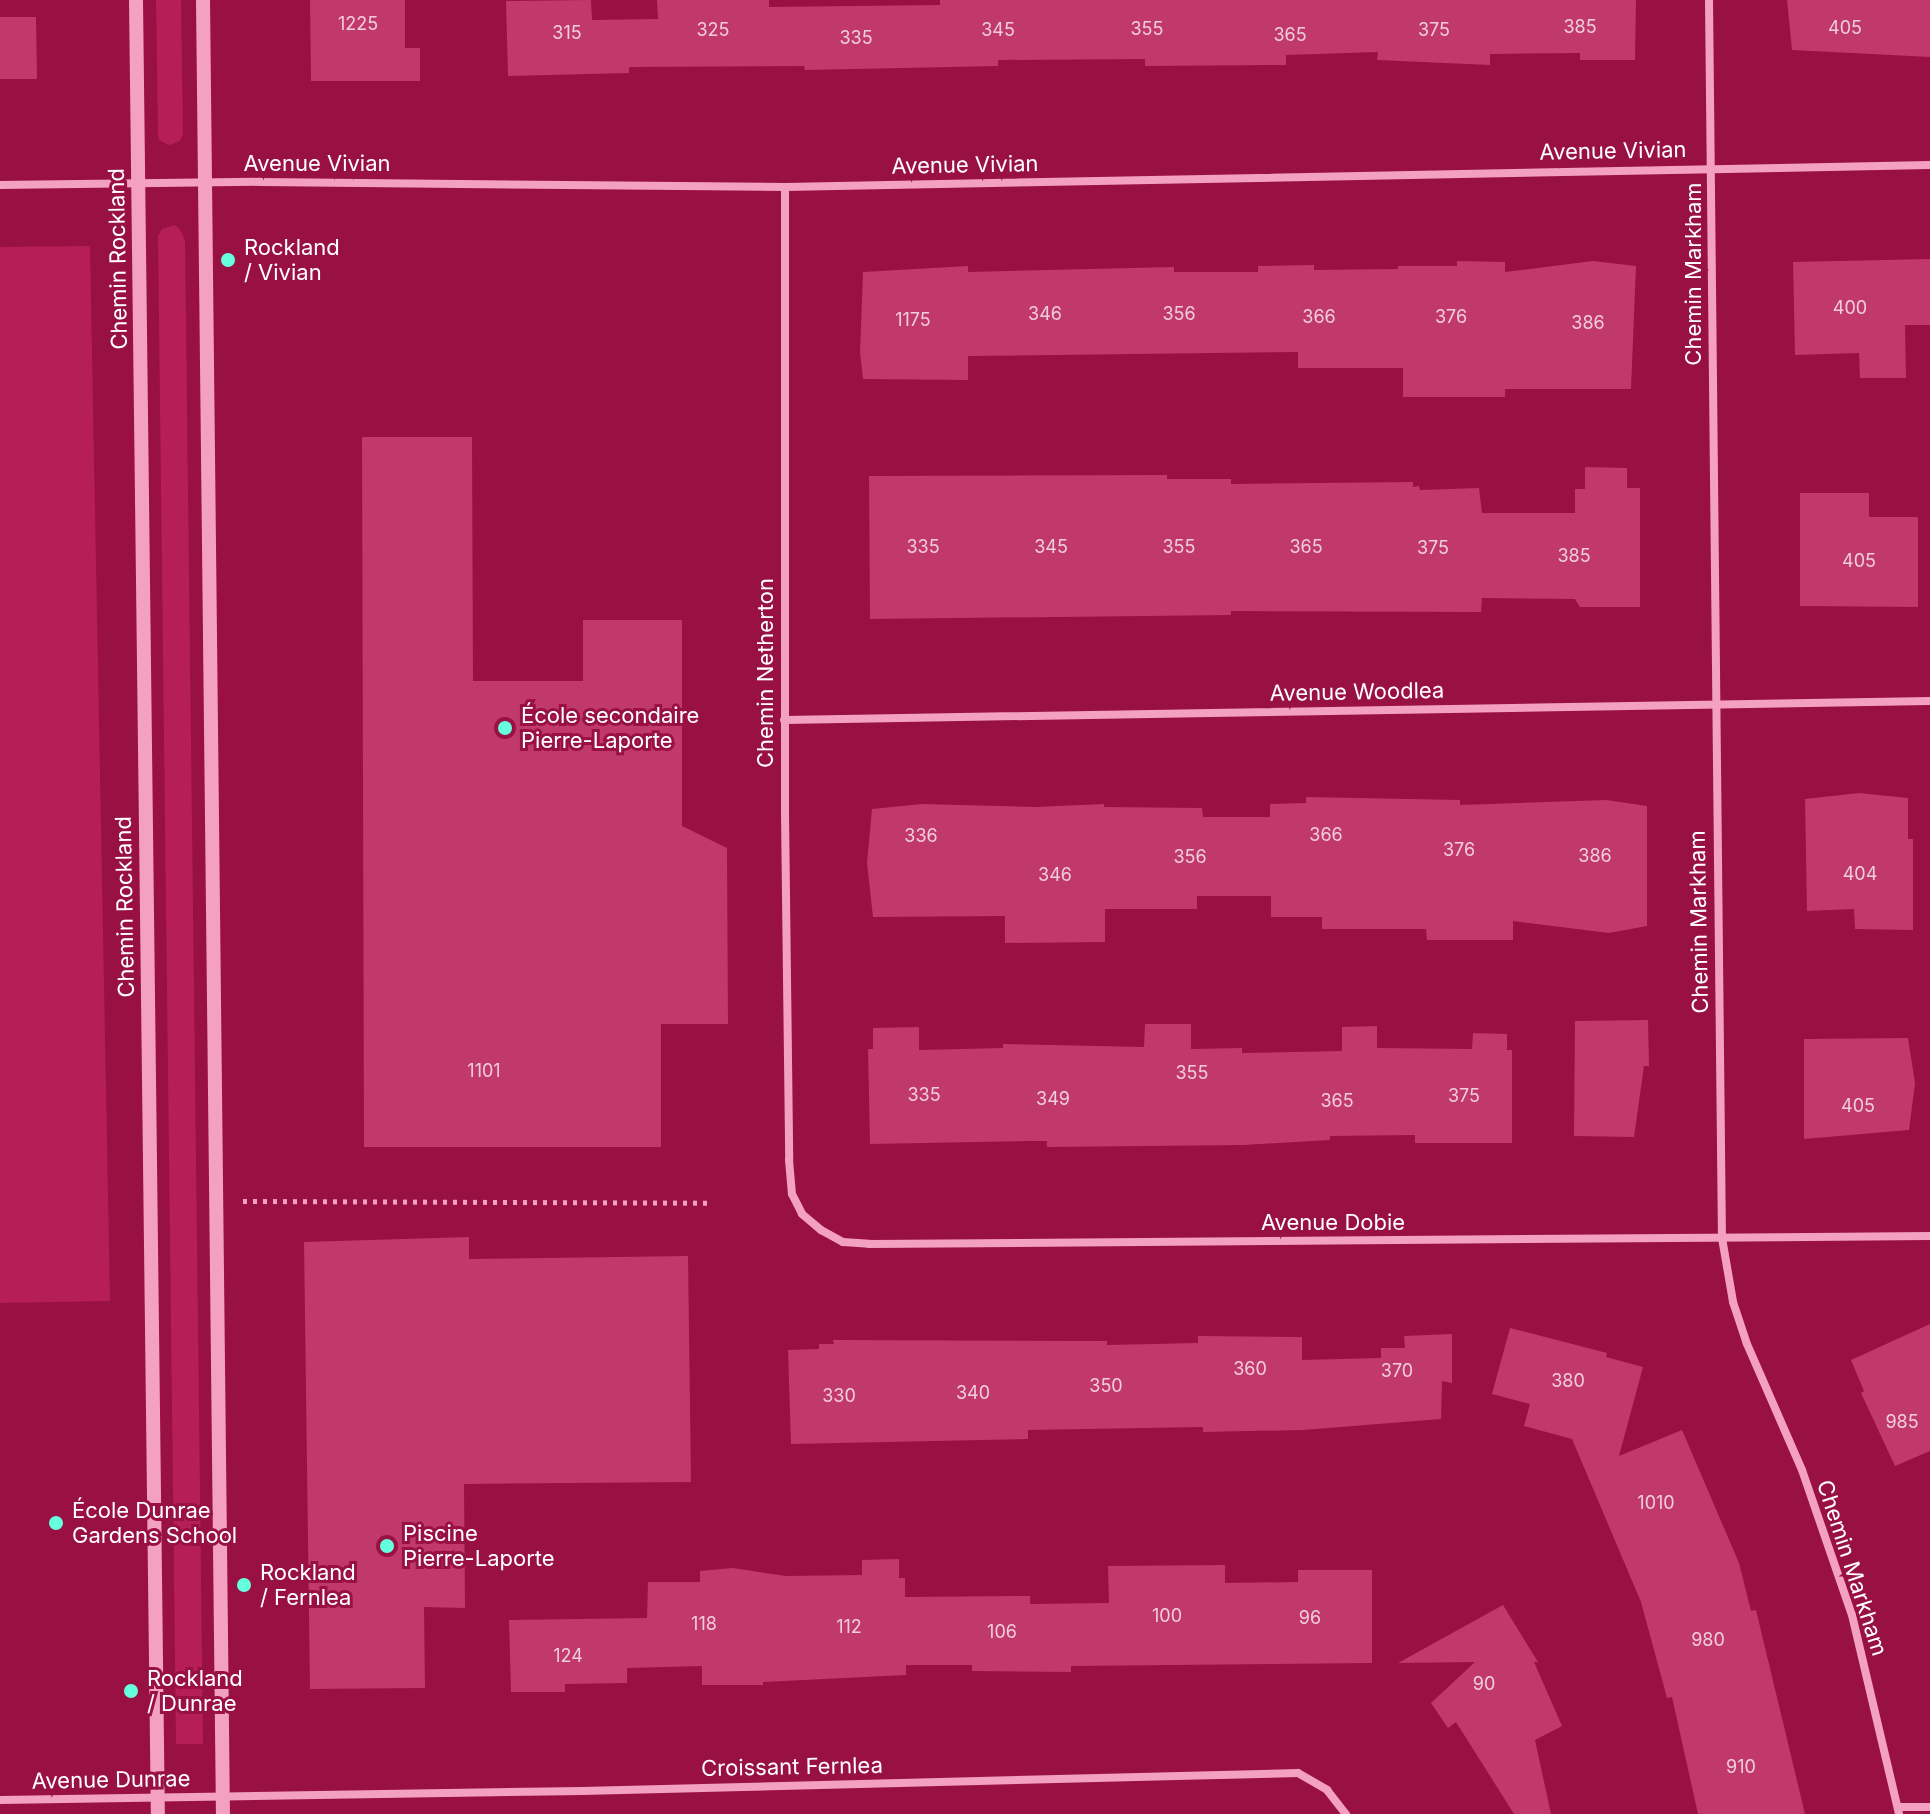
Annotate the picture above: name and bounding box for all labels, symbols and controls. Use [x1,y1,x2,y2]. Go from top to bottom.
house number: 1225 [338,13,378,35]
house number: 385 [1563,16,1597,38]
house number: 405 [1828,17,1862,39]
house number: 355 [1130,18,1164,40]
house number: 325 [696,19,730,41]
house number: 345 [981,19,1015,41]
house number: 375 [1418,19,1450,41]
house number: 315 [552,22,582,44]
house number: 365 [1273,24,1307,46]
house number: 335 [839,27,873,49]
street label: Avenue Vivian [1539,137,1687,165]
street label: Avenue Vivian [243,151,391,177]
street label: Avenue Vivian [891,151,1039,179]
street label: Chemin Rockland [103,168,133,350]
street label: Chemin Markham [1681,182,1707,366]
place label: Rockland / Vivian [244,234,340,286]
marker: Rockland / Vivian [219,251,237,269]
house number: 400 [1833,297,1867,319]
house number: 346 [1028,303,1062,325]
house number: 356 [1162,303,1196,325]
house number: 366 [1302,306,1336,328]
house number: 376 [1435,306,1467,328]
house number: 1175 [895,309,931,331]
house number: 386 [1571,312,1605,334]
house number: 335 [906,536,940,558]
house number: 345 [1034,536,1068,558]
house number: 355 [1162,536,1196,558]
house number: 365 [1289,536,1323,558]
house number: 375 [1417,537,1449,559]
house number: 385 [1557,545,1591,567]
house number: 405 [1842,550,1876,572]
street label: Chemin Netherton [753,578,779,768]
street label: Avenue Woodlea [1269,677,1445,707]
place label: École secondaire Pierre-Laporte [521,702,699,754]
marker: École secondaire Pierre-Laporte [496,719,514,737]
street label: Chemin Rockland [110,816,140,998]
house number: 366 [1309,824,1343,846]
house number: 336 [904,825,938,847]
street label: Chemin Markham [1684,830,1714,1014]
house number: 376 [1443,839,1475,861]
house number: 386 [1578,845,1612,867]
house number: 356 [1173,846,1207,868]
house number: 404 [1843,863,1877,885]
house number: 346 [1038,864,1072,886]
house number: 1101 [467,1060,501,1082]
house number: 355 [1175,1062,1209,1084]
house number: 335 [907,1084,941,1106]
house number: 375 [1448,1085,1480,1107]
house number: 349 [1036,1088,1070,1110]
house number: 365 [1320,1090,1354,1112]
house number: 405 [1841,1095,1875,1117]
street label: Avenue Dobie [1261,1210,1405,1236]
house number: 360 [1233,1358,1267,1380]
house number: 370 [1381,1360,1413,1382]
house number: 380 [1551,1370,1585,1392]
house number: 350 [1089,1375,1123,1397]
house number: 340 [956,1382,990,1404]
house number: 330 [822,1385,856,1407]
house number: 985 [1885,1411,1919,1433]
street label: Chemin Markham [1811,1477,1893,1659]
house number: 1010 [1637,1492,1675,1514]
place label: École Dunrae Gardens School [72,1497,237,1548]
marker: École Dunrae Gardens School [47,1514,65,1532]
place label: Piscine Pierre-Laporte [403,1520,555,1572]
marker: Piscine Pierre-Laporte [378,1537,396,1555]
place label: Rockland / Fernlea [260,1559,356,1610]
marker: Rockland / Fernlea [235,1576,253,1594]
house number: 100 [1152,1605,1182,1627]
house number: 96 [1299,1607,1321,1629]
house number: 118 [691,1613,717,1635]
house number: 112 [836,1616,862,1638]
house number: 106 [987,1621,1017,1643]
house number: 980 [1691,1629,1725,1651]
house number: 124 [553,1645,583,1667]
place label: Rockland / Dunrae [147,1665,243,1716]
house number: 90 [1473,1673,1495,1695]
marker: Rockland / Dunrae [122,1682,140,1700]
street label: Croissant Fernlea [701,1752,883,1782]
house number: 910 [1726,1756,1756,1778]
street label: Avenue Dunrae [31,1765,191,1795]

